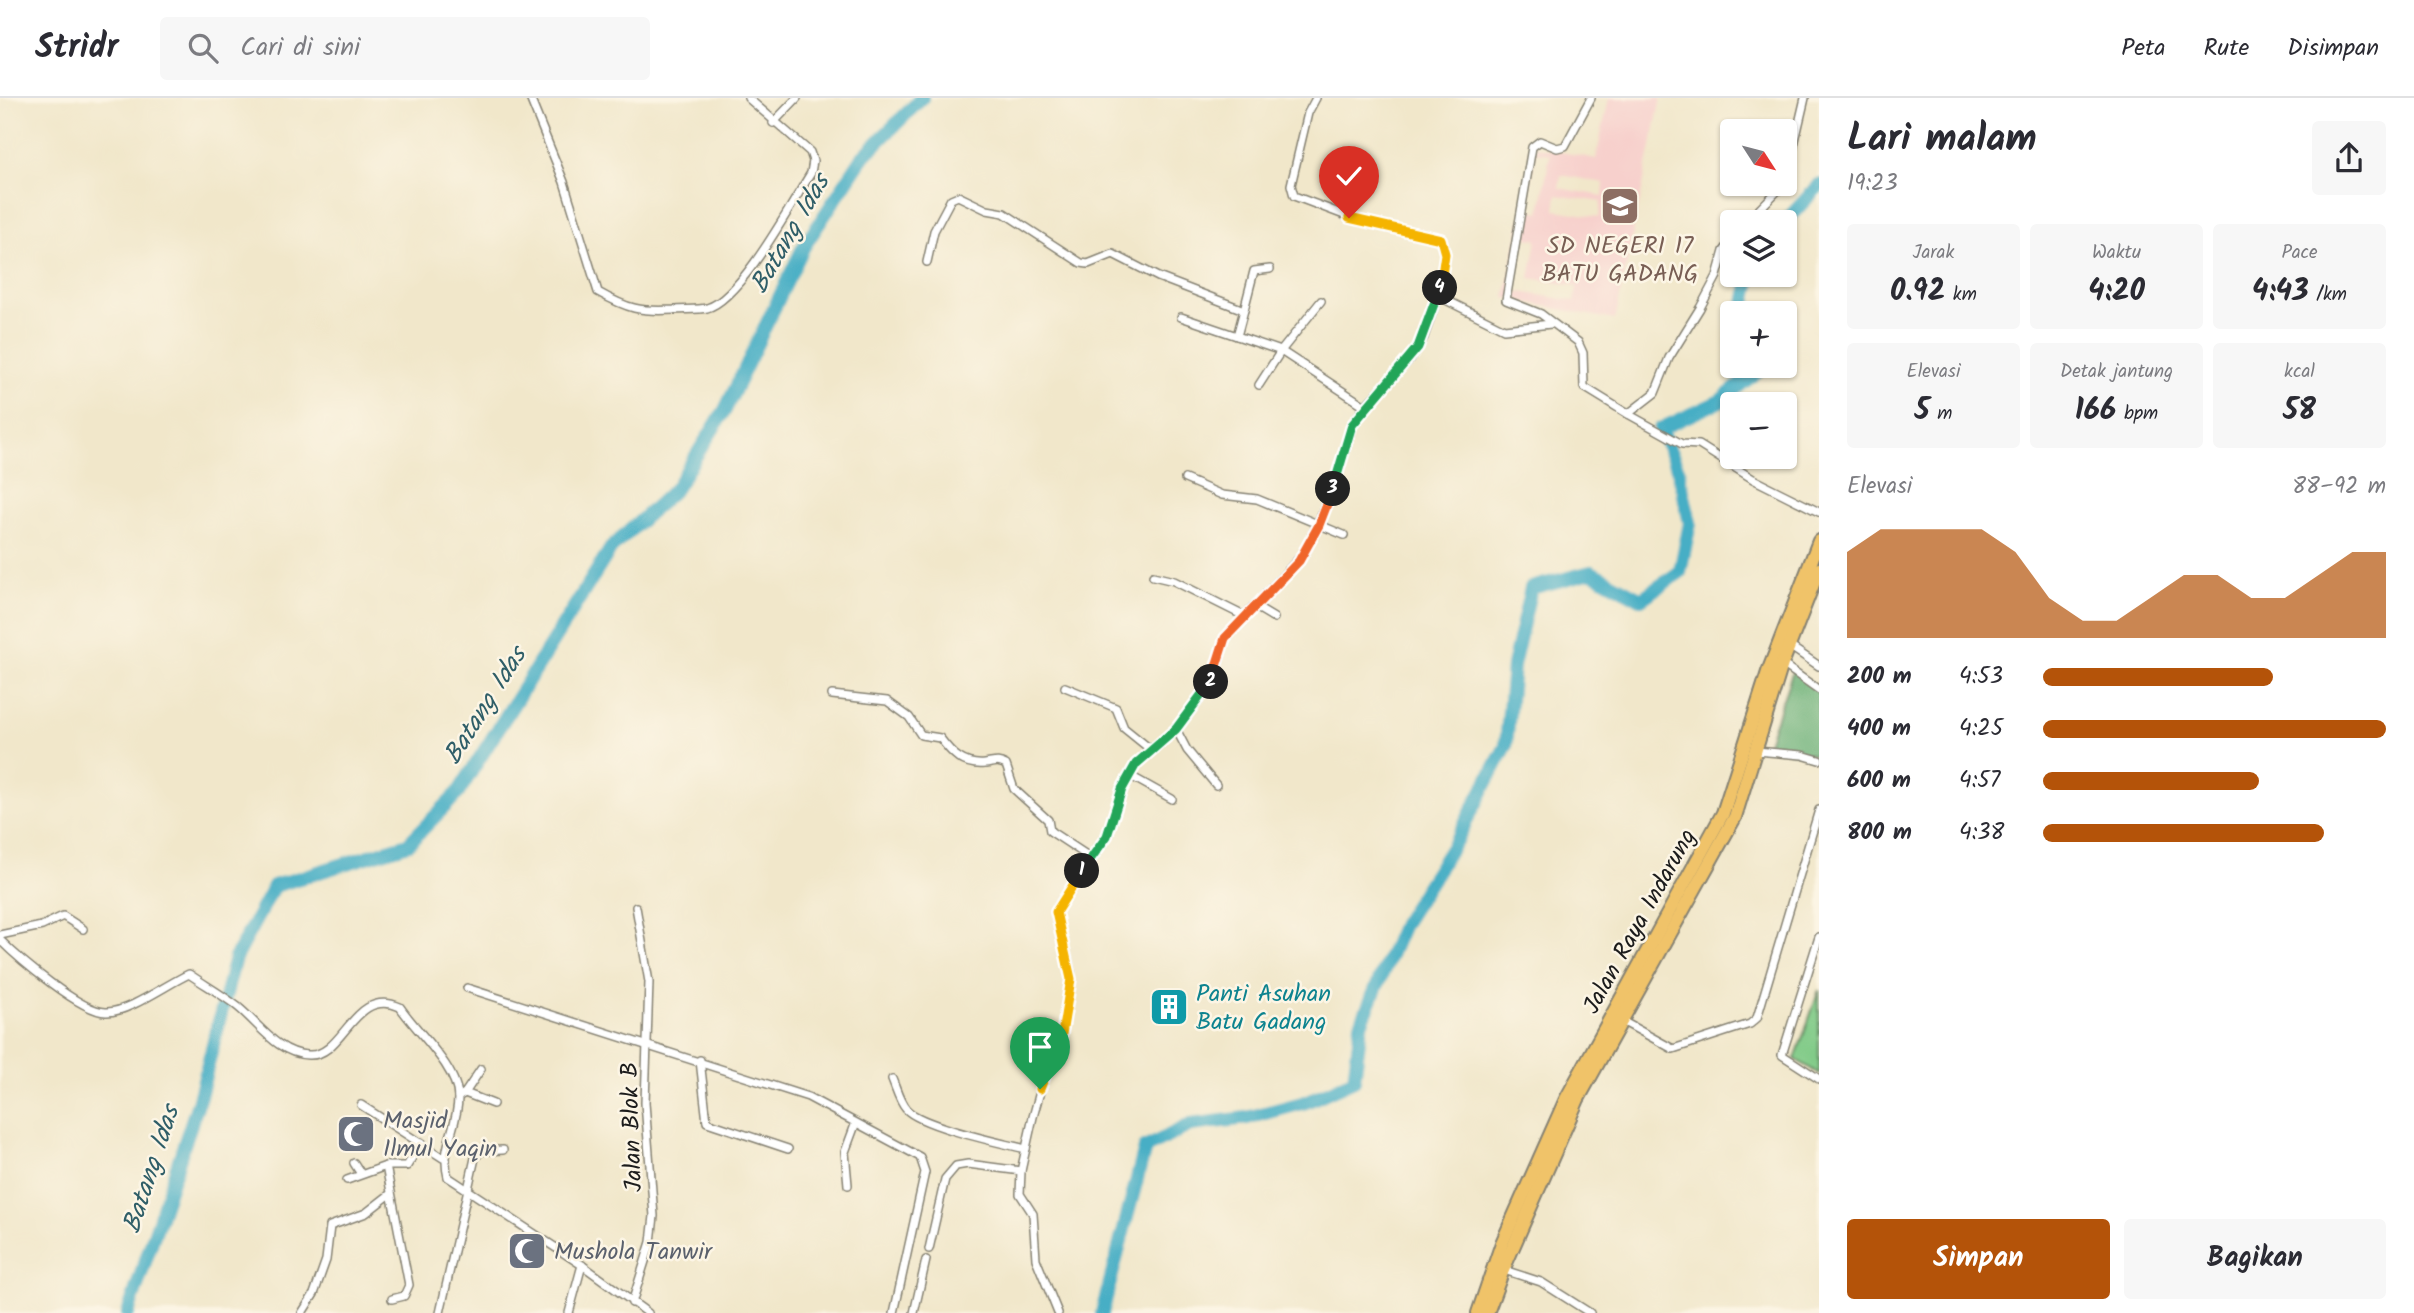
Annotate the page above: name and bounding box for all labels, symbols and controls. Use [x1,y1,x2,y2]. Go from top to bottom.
search box [160,17,650,80]
text: Stridr [35,22,118,75]
text: Cari di sini [240,27,360,69]
icon: search [184,29,222,67]
text: Peta [2121,29,2166,68]
text: Rute [2204,29,2249,68]
text: Disimpan [2287,29,2379,68]
text: Lari malam [1847,110,2037,170]
north arrow [1720,119,1797,196]
map controls [1720,119,1797,469]
button: share [2312,121,2386,195]
pin [1319,146,1379,218]
icon: check [1330,157,1368,195]
water label: Batang Idas [740,164,843,302]
text: 19:23 [1847,166,1898,202]
school or university icon: SD NEGERI 17 BATU GADANG [1599,185,1641,227]
button: layers [1720,210,1797,287]
place label: SD NEGERI 17 BATU GADANG [1542,227,1698,294]
text: Jarak [1913,238,1954,268]
text: Waktu [2092,238,2141,268]
text: Pace [2281,238,2318,268]
text: 0.92 [1890,268,1945,316]
text: 4:20 [2088,268,2145,316]
text: 4:43 [2252,268,2309,316]
pin: 4 [1422,270,1458,306]
text: 4 [1434,272,1445,302]
text: km [1945,280,1977,310]
text: /km [2309,280,2347,310]
button: + [1720,301,1797,378]
text: Elevasi [1907,357,1960,387]
text: Detak jantung [2060,357,2173,387]
text: kcal [2284,357,2315,387]
text: 5 [1915,387,1930,435]
text: 166 [2075,387,2116,435]
text: 58 [2283,387,2316,435]
button: − [1720,392,1797,469]
text: m [1930,399,1952,429]
text: bpm [2116,399,2158,429]
text: Elevasi [1847,469,1912,505]
text: 88–92 m [2292,469,2386,505]
pin: 3 [1316,472,1350,506]
text: 3 [1327,473,1338,503]
water label: Batang Idas [433,637,540,773]
text: 200 m [1847,659,1912,695]
text: 4:53 [1959,659,2003,695]
pin: 2 [1194,664,1228,700]
text: 2 [1205,666,1216,696]
text: 400 m [1847,711,1911,747]
text: 4:25 [1959,711,2003,747]
text: 600 m [1847,763,1911,799]
text: 4:57 [1959,763,2000,799]
text: 800 m [1847,815,1912,851]
text: 4:38 [1959,815,2004,851]
street label: Jalan Raya Indarung [1573,822,1707,1022]
pin: 1 [1064,854,1100,888]
text: 1 [1079,855,1084,885]
place label: Panti Asuhan Batu Gadang [1196,975,1331,1042]
building icon: Panti Asuhan Batu Gadang [1148,986,1190,1028]
pin [1010,1017,1070,1089]
icon: arrive [1021,1028,1059,1066]
street label: Jalan Blok B [611,1061,654,1193]
water label: Batang Idas [112,1098,193,1239]
place label: Masjid Ilmul Yaqin [383,1102,497,1169]
mosque icon: Masjid Ilmul Yaqin [335,1113,377,1155]
button: Simpan [1847,1219,2110,1299]
button: Bagikan [2124,1219,2386,1299]
mosque icon: Mushola Tanwir [506,1230,548,1272]
place label: Mushola Tanwir [554,1233,714,1272]

